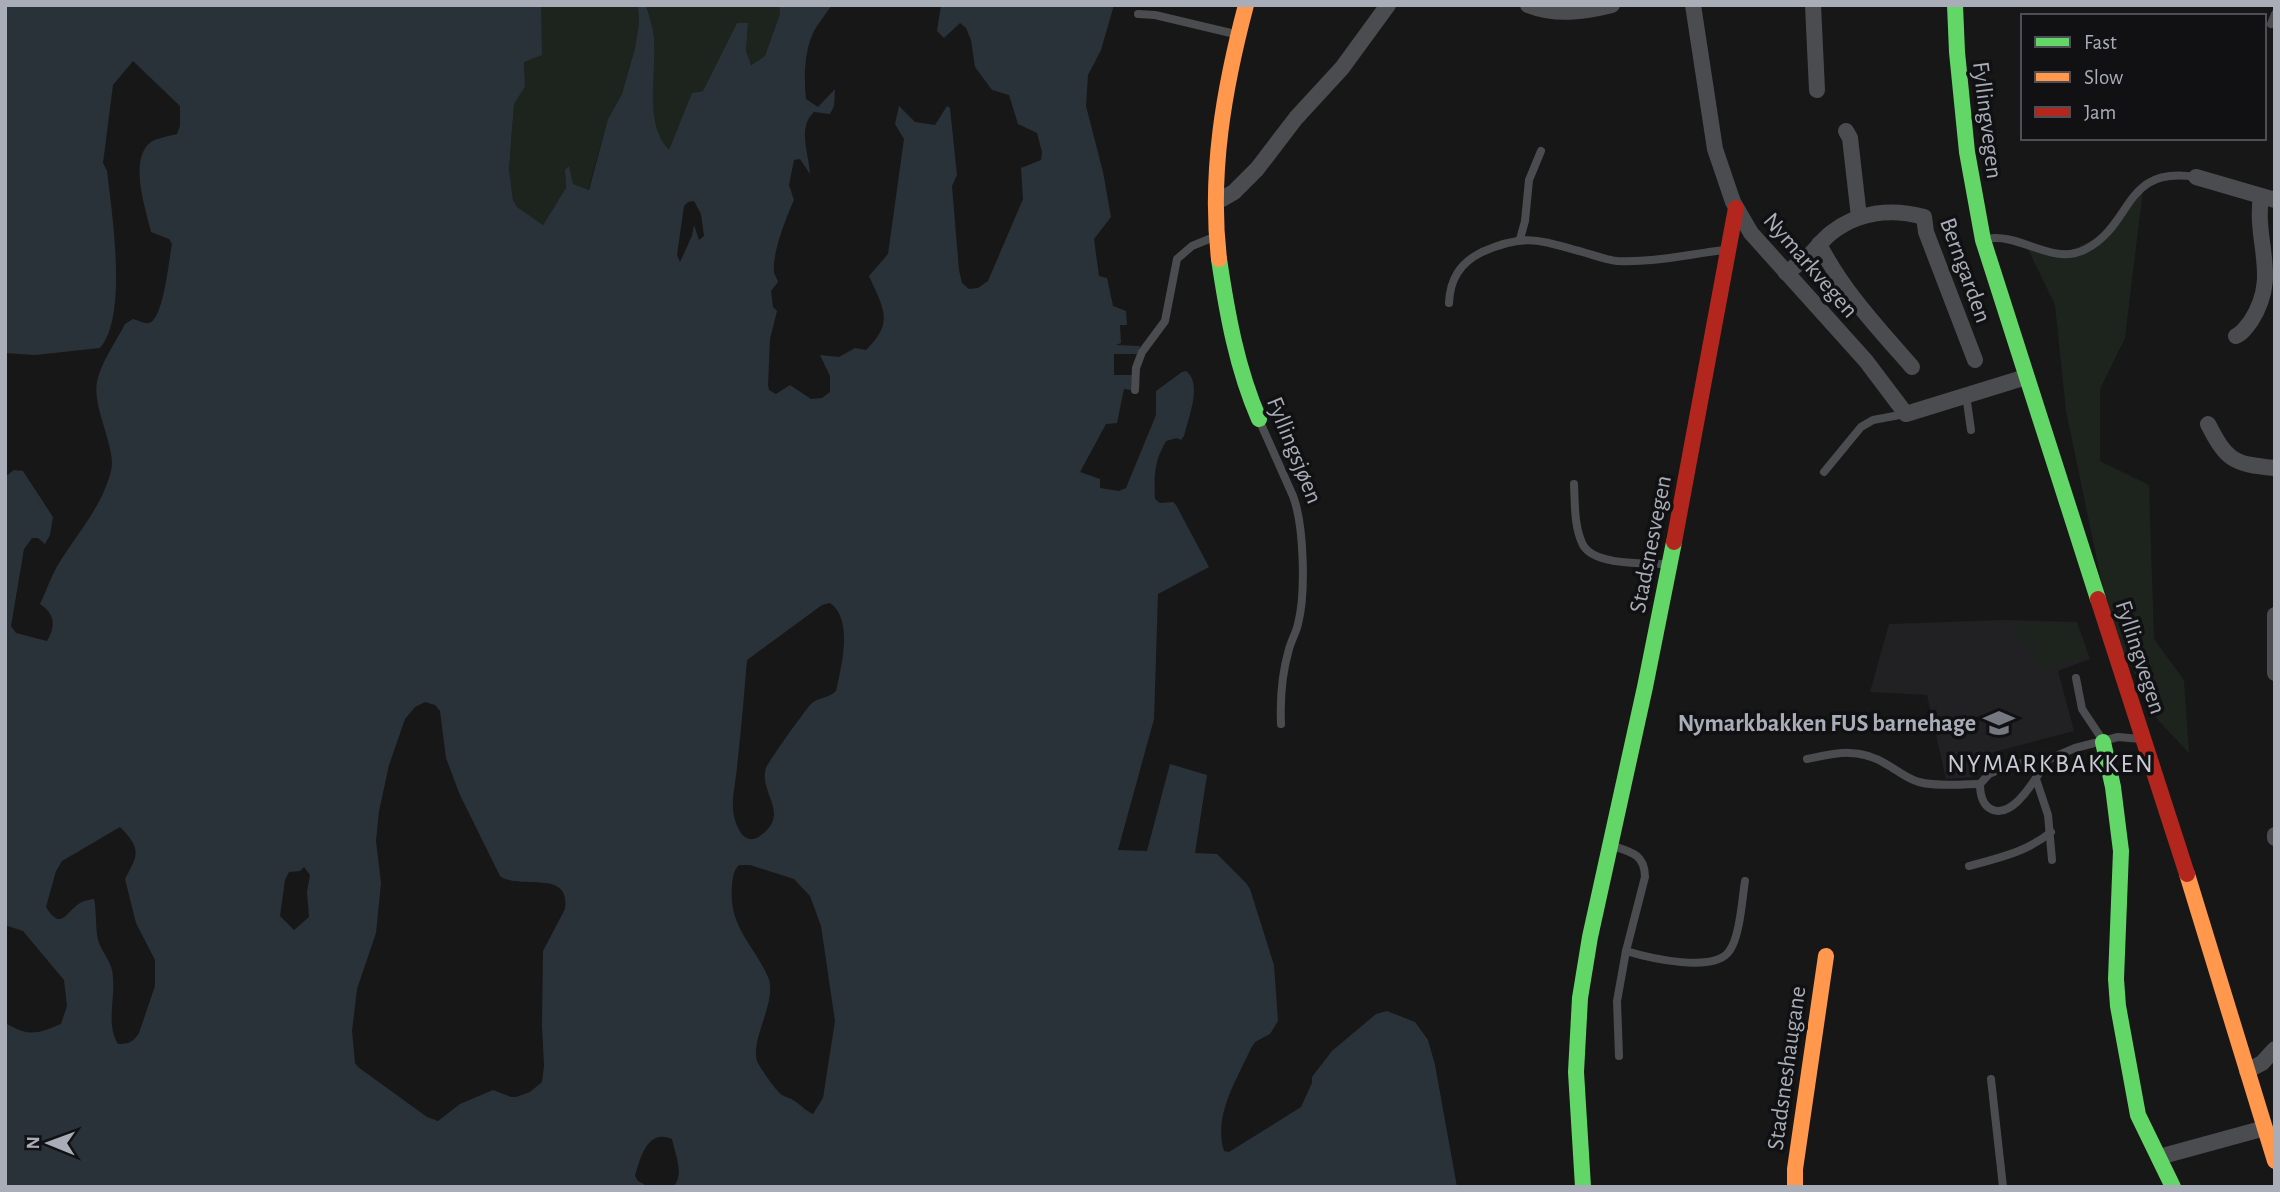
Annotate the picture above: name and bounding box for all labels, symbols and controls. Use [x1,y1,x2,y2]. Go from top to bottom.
legend [2021,14,2266,140]
text: Fast [2084,32,2117,53]
street label: Fyllingvegen [1968,60,2006,180]
text: Slow [2084,67,2123,88]
text: Jam [2084,102,2116,123]
street label: Nymarkvegen [1758,209,1862,323]
street label: Berngarden [1935,215,1995,326]
street label: Fyllingsjøen [1262,394,1326,507]
street label: Stadsnesvegen [1626,473,1676,615]
street label: Fyllingvegen [2110,598,2170,717]
school or university icon: Nymarkbakken FUS barnehage [1982,706,2016,740]
place label: Nymarkbakken FUS barnehage [1678,712,1976,736]
district label: NYMARKBAKKEN [1947,751,2155,777]
street label: Stadsneshaugane [1764,985,1810,1152]
north arrow [14,1108,84,1178]
text: N [24,1136,43,1150]

